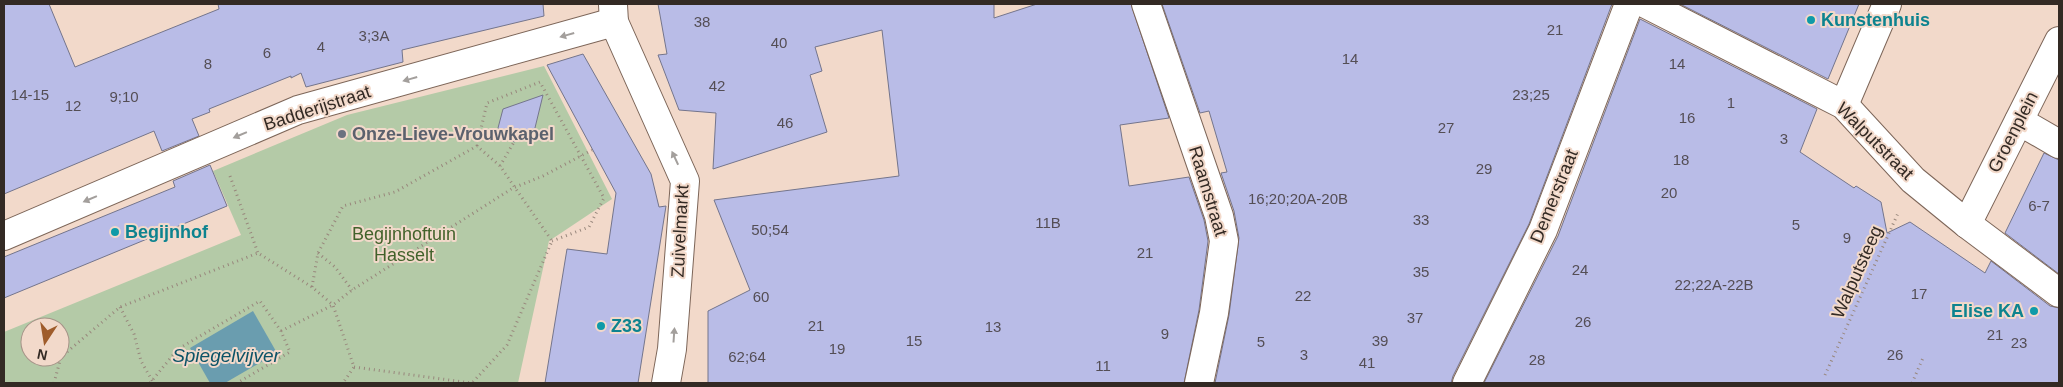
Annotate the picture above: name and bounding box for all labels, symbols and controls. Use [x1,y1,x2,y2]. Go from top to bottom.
place label: Kunstenhuis [1821,10,1930,30]
house number: 38 [694,13,710,30]
marker: Kunstenhuis [1805,14,1817,26]
house number: 21 [1547,21,1563,38]
house number: 3;3A [359,27,389,44]
one-way arrow [559,32,574,40]
house number: 40 [771,34,787,51]
house number: 4 [317,38,325,55]
house number: 6 [263,44,271,61]
house number: 14 [1342,50,1358,67]
house number: 8 [204,55,212,72]
house number: 14 [1669,55,1685,72]
one-way arrow [403,75,418,83]
house number: 42 [709,77,725,94]
street label: Badderijstraat [261,81,373,135]
house number: 14-15 [11,86,49,103]
house number: 23;25 [1512,86,1550,103]
house number: 9;10 [109,88,139,105]
street label: Groenplein [1984,88,2042,176]
house number: 1 [1727,94,1735,111]
house number: 12 [65,97,81,114]
street label: Walputstraat [1832,98,1918,184]
house number: 16 [1679,109,1695,126]
house number: 46 [777,114,793,131]
house number: 27 [1438,119,1454,136]
place label: Onze-Lieve-Vrouwkapel [352,124,554,144]
marker: Onze-Lieve-Vrouwkapel [336,128,348,140]
house number: 3 [1780,130,1788,147]
one-way arrow [233,132,247,140]
street label: Raamstraat [1185,144,1231,238]
street label: Demerstraat [1526,146,1582,246]
one-way arrow [670,151,678,165]
house number: 18 [1673,151,1689,168]
house number: 29 [1476,160,1492,177]
street label: Zuivelmarkt [668,184,692,278]
house number: 20 [1661,184,1677,201]
house number: 16;20;20A-20B [1248,190,1348,207]
one-way arrow [83,196,97,204]
house number: 6-7 [2028,197,2050,214]
house number: 33 [1413,211,1429,228]
house number: 11B [1035,214,1061,231]
house number: 5 [1792,216,1800,233]
house number: 50;54 [751,221,789,238]
place label: Begijnhof [125,222,209,242]
street label: Walputsteeg [1828,223,1886,321]
park label: Begijnhoftuin Hasselt [352,224,456,265]
marker: Begijnhof [109,226,121,238]
house number: 9 [1843,229,1851,246]
house number: 21 [1137,244,1153,261]
house number: 24 [1572,261,1588,278]
house number: 35 [1413,263,1429,280]
house number: 22;22A-22B [1674,276,1754,293]
house number: 17 [1911,285,1927,302]
house number: 22 [1295,287,1311,304]
house number: 60 [753,288,769,305]
place label: Elise KA [1951,301,2024,321]
marker: Elise KA [2028,305,2040,317]
house number: 37 [1407,309,1423,326]
house number: 26 [1575,313,1591,330]
place label: Z33 [611,316,642,336]
north arrow [20,317,70,367]
house number: 21 [808,317,824,334]
house number: 13 [985,318,1001,335]
marker: Z33 [595,320,607,332]
house number: 9 [1161,325,1169,342]
house number: 21 [1987,326,2003,343]
one-way arrow [670,327,678,343]
house number: 15 [906,332,922,349]
house number: 39 [1372,332,1388,349]
house number: 5 [1257,333,1265,350]
house number: 23 [2011,334,2027,351]
house number: 19 [829,340,845,357]
water label: Spiegelvijver [172,345,281,366]
text: N [36,346,49,364]
house number: 3 [1300,346,1308,363]
house number: 26 [1887,346,1903,363]
house number: 62;64 [728,348,766,365]
house number: 28 [1529,351,1545,368]
house number: 41 [1359,354,1375,371]
house number: 11 [1095,357,1111,374]

